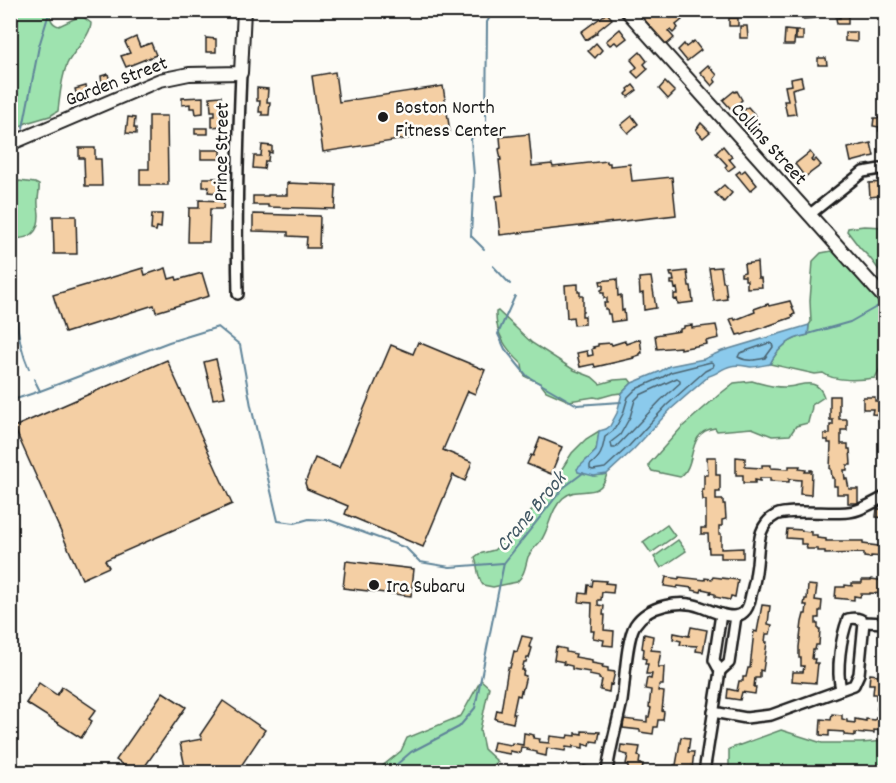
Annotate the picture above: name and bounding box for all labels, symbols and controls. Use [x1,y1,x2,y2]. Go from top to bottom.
street label: Garden Street [62,50,172,115]
place label: Boston North Fitness Center [395,95,507,146]
street label: Collins Street [723,97,813,193]
street label: Prince Street [208,102,238,202]
marker: Boston North Fitness Center [376,110,390,124]
water label: Crane Brook [490,464,576,560]
place label: Ira Subaru [386,574,465,602]
marker: Ira Subaru [367,578,381,592]

